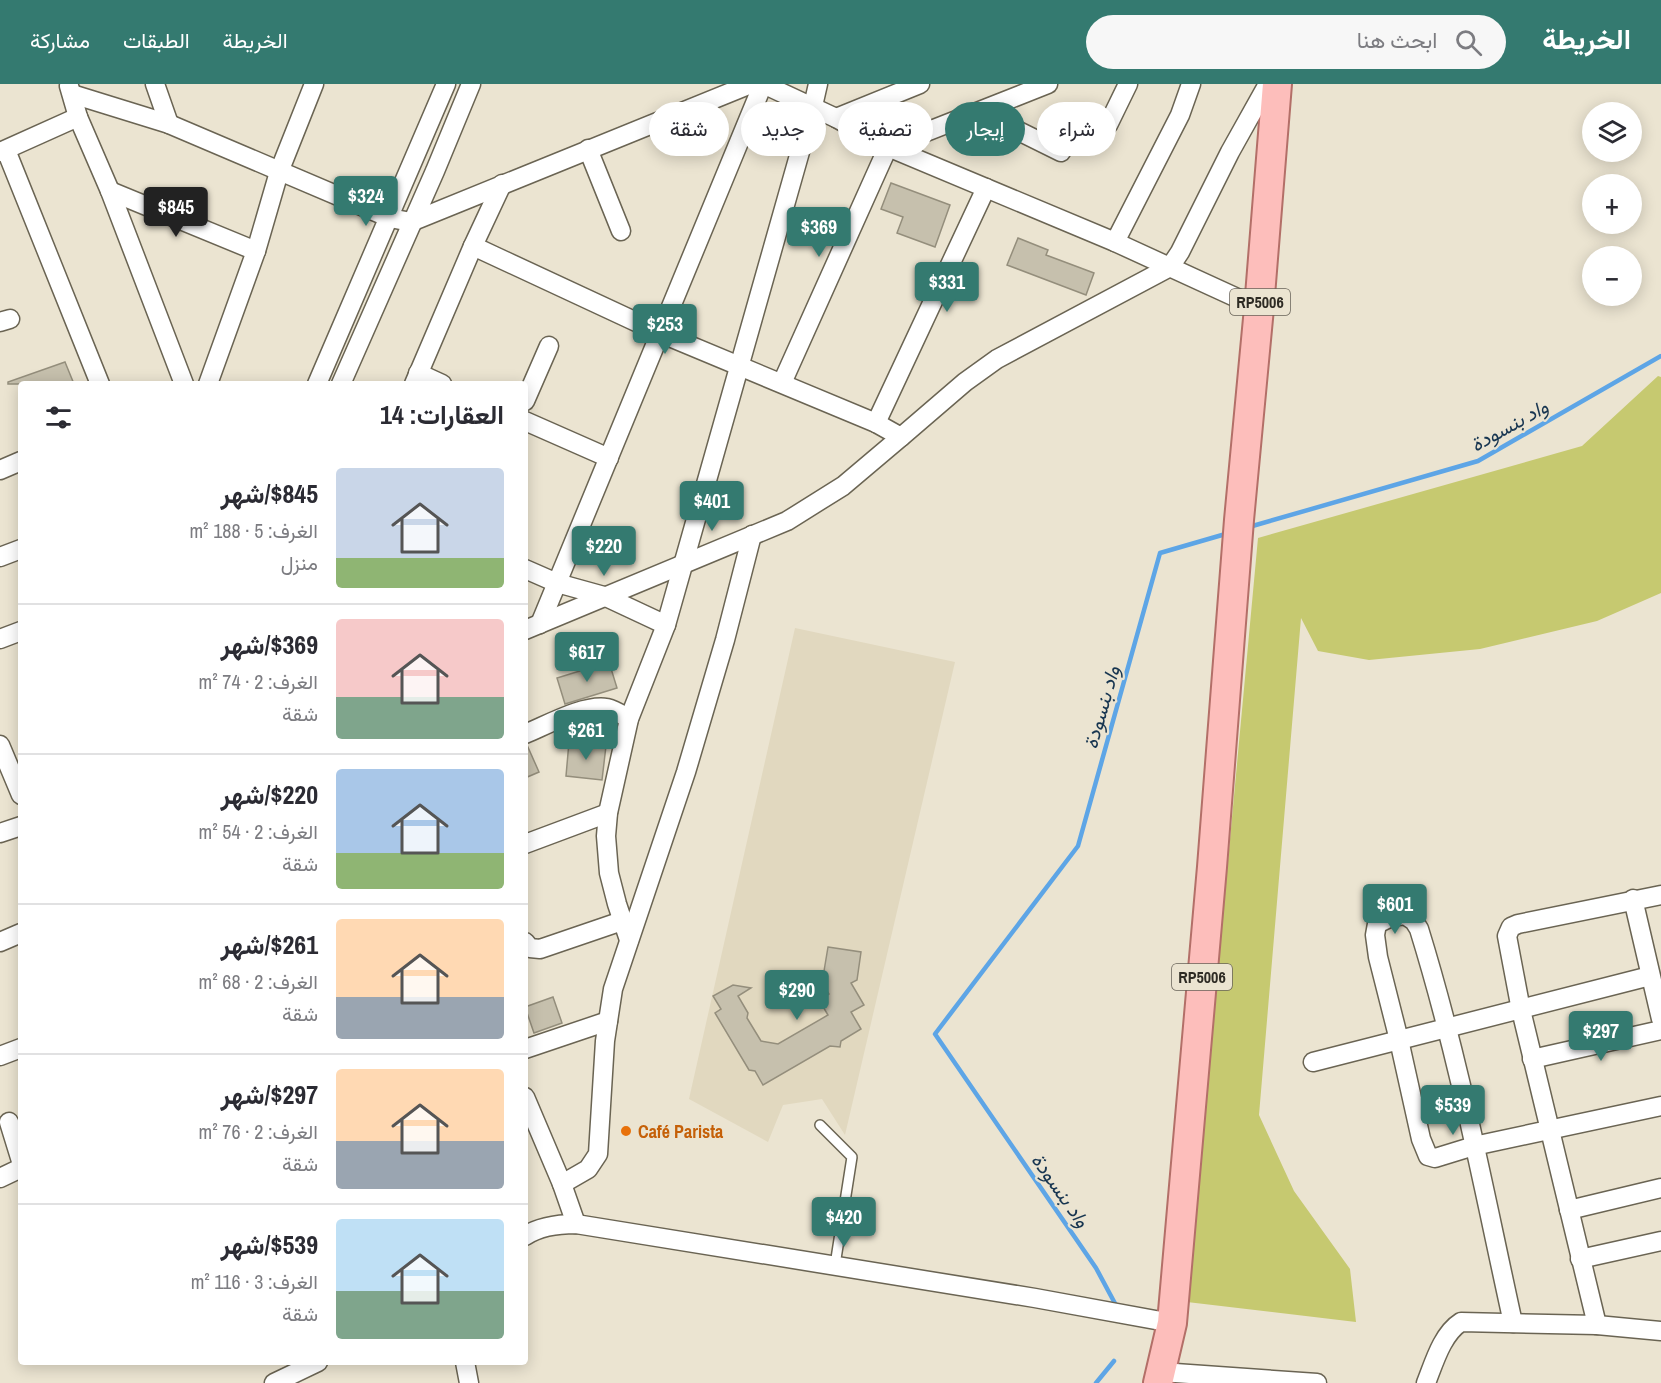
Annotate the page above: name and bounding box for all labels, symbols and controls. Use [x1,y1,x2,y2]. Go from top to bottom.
search box [1086,15,1506,69]
text: الخريطة [1542,20,1631,58]
text: ابحث هنا [1357,25,1437,55]
text: مشاركة [30,26,90,55]
text: الطبقات [123,26,190,55]
text: الخريطة [223,26,288,55]
icon: search [1452,26,1485,59]
chip: شقة [649,102,729,156]
chip: جديد [741,102,826,156]
chip: تصفية [838,102,933,156]
chip: إيجار [945,102,1025,156]
chip: شراء [1037,102,1116,156]
map controls [1582,102,1642,306]
button: layers [1582,102,1642,162]
button: + [1582,174,1642,234]
pin: $324 [330,176,402,227]
text: $324 [348,182,384,209]
pin: $845 [140,187,212,238]
text: $845 [158,193,194,220]
pin: $369 [783,207,855,258]
text: $369 [801,213,837,240]
button: − [1582,246,1642,306]
pin: $331 [911,262,983,313]
text: $331 [929,268,965,295]
road number: RP5006 [1230,289,1290,315]
pin: $253 [629,304,701,355]
text: $253 [647,310,683,337]
water label: واد بنسودة [1465,393,1553,457]
text: العقارات: 14 [380,397,504,432]
icon: filters [42,401,75,434]
text: $845/شهر [221,476,318,511]
pin: $401 [676,481,748,532]
text: $401 [694,487,730,514]
icon: home [384,492,456,564]
text: الغرف: 5 · 188 m² [189,517,318,544]
pin: $220 [568,526,640,577]
text: $220 [586,532,622,559]
text: منزل [281,549,318,576]
text: $369/شهر [221,627,318,662]
pin: $617 [551,632,623,683]
text: $617 [569,638,605,665]
icon: home [384,643,456,715]
water label: واد بنسودة [1076,662,1126,752]
text: الغرف: 2 · 74 m² [199,668,318,695]
text: شقة [282,700,318,727]
pin: $261 [550,710,622,761]
text: $261 [568,716,604,743]
text: $220/شهر [221,777,318,812]
icon: home [384,793,456,865]
text: الغرف: 2 · 54 m² [199,818,318,845]
text: شقة [282,850,318,877]
pin: $601 [1359,884,1431,935]
text: $601 [1377,890,1413,917]
text: $261/شهر [221,927,318,962]
icon: home [384,943,456,1015]
road number: RP5006 [1172,964,1232,990]
text: الغرف: 2 · 68 m² [199,968,318,995]
pin: $290 [761,970,833,1021]
text: $290 [779,976,815,1003]
text: شقة [282,1000,318,1027]
pin: $297 [1565,1011,1637,1062]
text: $297 [1583,1017,1619,1044]
text: $297/شهر [221,1077,318,1112]
pin: $539 [1417,1085,1489,1136]
text: $539 [1435,1091,1471,1118]
icon: home [384,1093,456,1165]
text: الغرف: 2 · 76 m² [199,1118,318,1145]
place label: Café Parista [638,1119,724,1144]
marker: Café Parista [619,1124,633,1138]
water label: واد بنسودة [1026,1147,1096,1233]
text: شقة [282,1150,318,1177]
pin: $420 [808,1197,880,1248]
text: $420 [826,1203,862,1230]
text: $539/شهر [221,1227,318,1262]
icon: home [384,1243,456,1315]
text: الغرف: 3 · 116 m² [191,1268,318,1295]
text: شقة [282,1300,318,1327]

